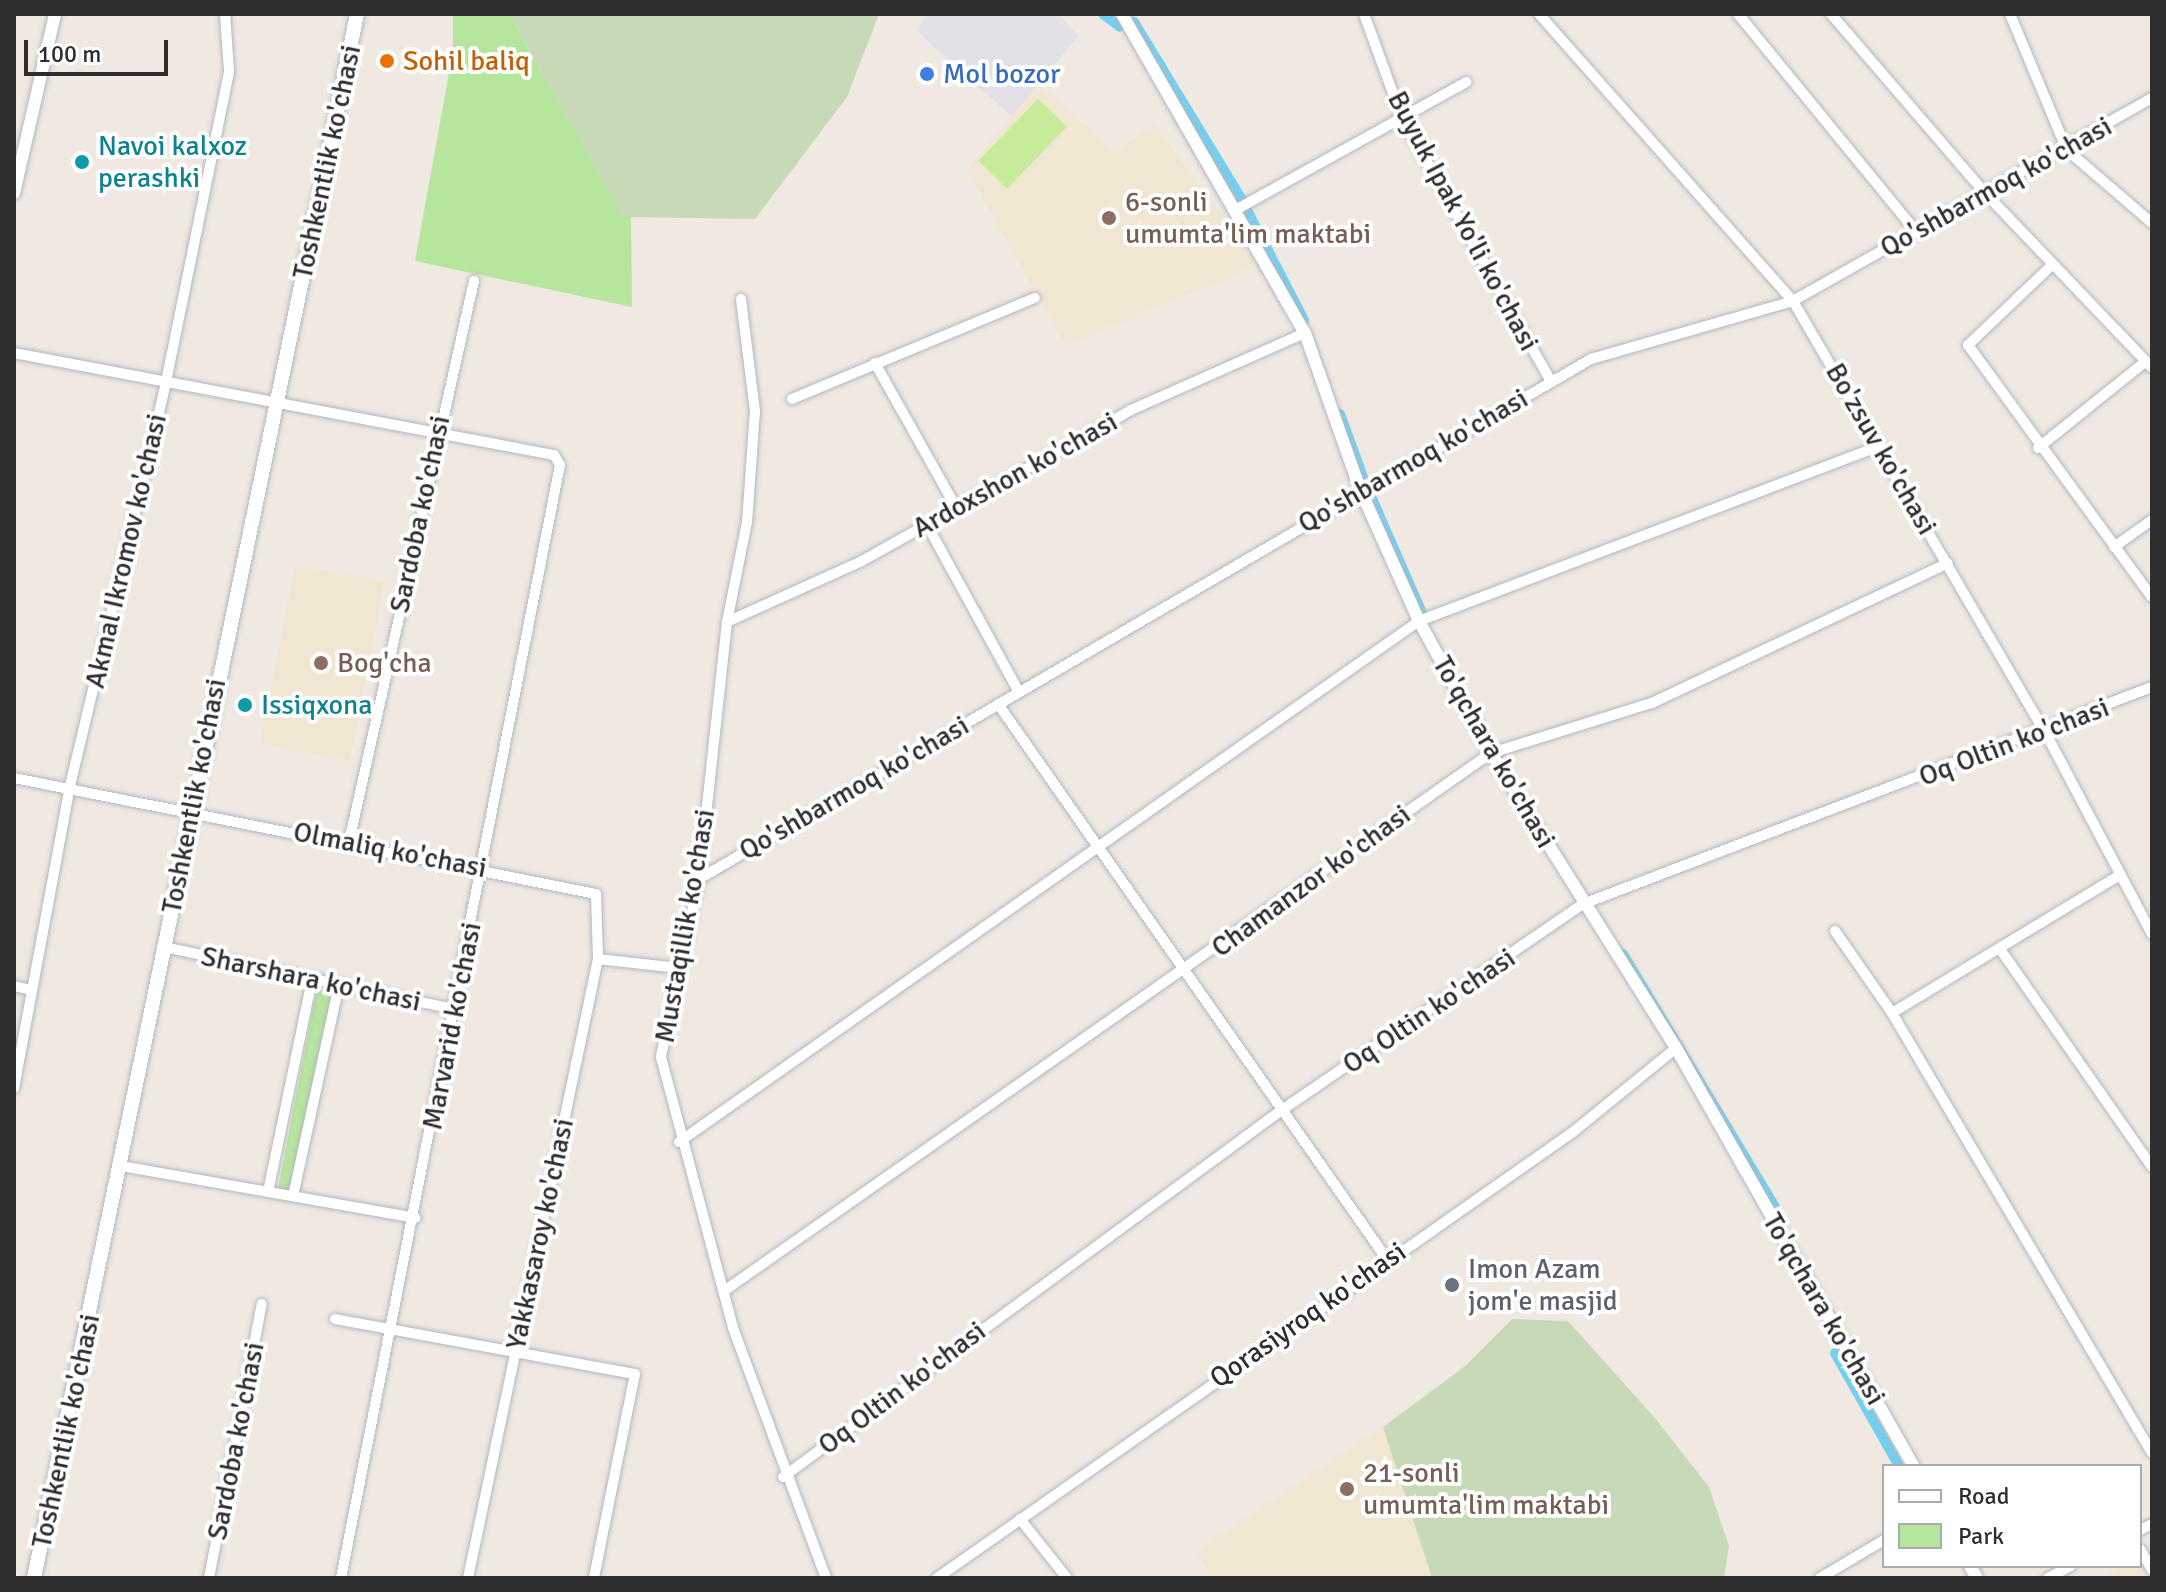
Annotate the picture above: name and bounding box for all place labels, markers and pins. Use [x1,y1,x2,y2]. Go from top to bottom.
place label: Sohil baliq [403,44,530,78]
marker: Sohil baliq [378,52,396,70]
place label: Mol bozor [943,57,1060,91]
marker: Mol bozor [918,65,936,83]
place label: Navoi kalxoz perashki [98,129,247,195]
marker: Navoi kalxoz perashki [73,153,91,171]
place label: 6-sonli umumta'lim maktabi [1125,185,1371,251]
marker: 6-sonli umumta'lim maktabi [1100,209,1118,227]
place label: Bog'cha [337,646,432,680]
marker: Bog'cha [312,654,330,672]
place label: Issiqxona [261,688,373,722]
marker: Issiqxona [236,696,254,714]
place label: Imon Azam jom'e masjid [1468,1252,1618,1318]
marker: Imon Azam jom'e masjid [1443,1276,1461,1294]
place label: 21-sonli umumta'lim maktabi [1363,1456,1609,1522]
marker: 21-sonli umumta'lim maktabi [1338,1480,1356,1498]

